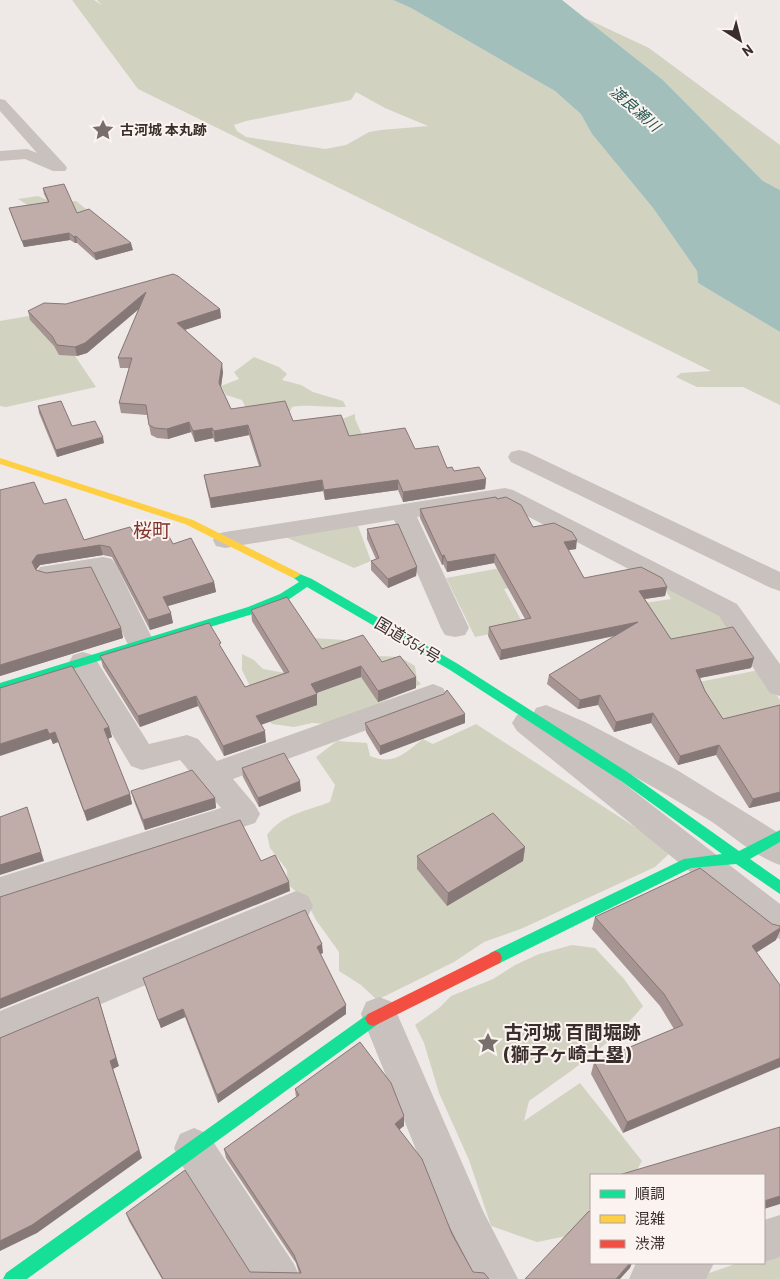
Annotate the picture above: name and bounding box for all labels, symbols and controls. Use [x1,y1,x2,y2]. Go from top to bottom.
north arrow [715,15,765,65]
text: N [739,41,757,61]
water label: 渡良瀬川 [607,82,666,136]
place icon: 古河城 本丸跡 [90,117,116,143]
place label: 古河城 本丸跡 [120,121,207,138]
district label: 桜町 [133,518,171,541]
street label: 国道354号 [372,613,445,667]
place label: 古河城 百間堀跡 (獅子ヶ崎土塁) [503,1020,641,1065]
place icon: 古河城 百間堀跡 (獅子ヶ崎土塁) [475,1030,501,1056]
legend [590,1174,765,1264]
text: 順調 [635,1184,665,1202]
text: 混雑 [635,1209,665,1227]
text: 渋滞 [635,1234,665,1252]

